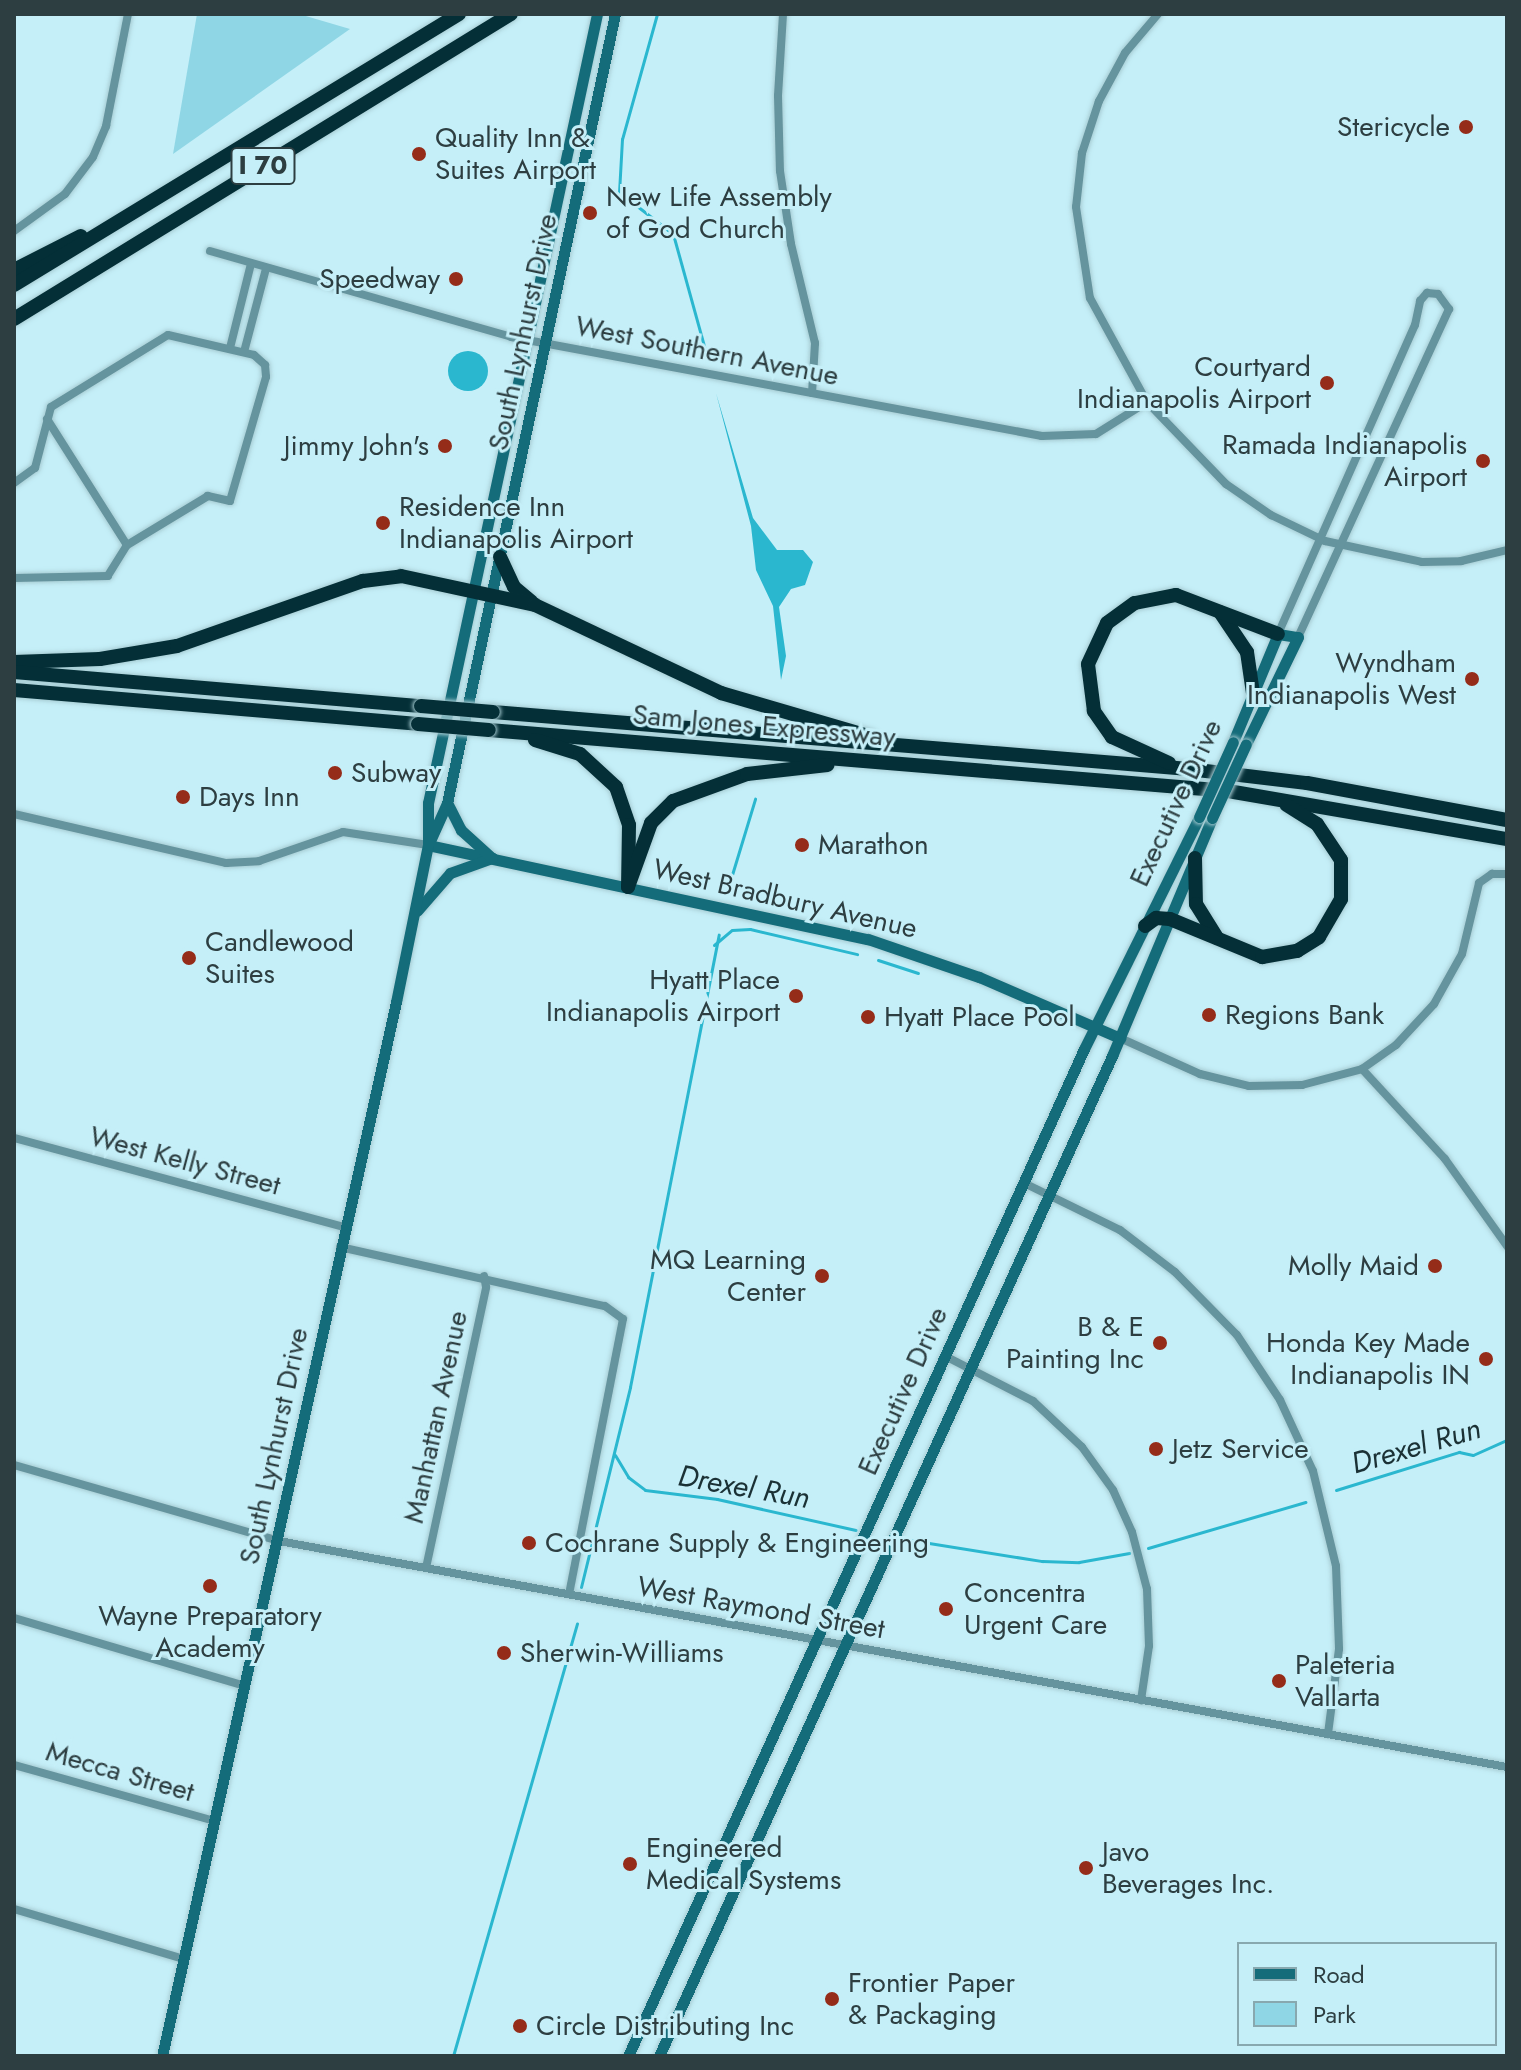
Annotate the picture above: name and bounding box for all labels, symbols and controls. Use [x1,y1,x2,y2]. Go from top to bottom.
place label: Stericycle [1337,110,1450,144]
marker: Stericycle [1457,118,1475,136]
place label: Quality Inn & Suites Airport [435,121,596,187]
road number: I 70 [229,144,297,188]
marker: Quality Inn & Suites Airport [410,145,428,163]
place label: New Life Assembly of God Church [606,180,832,246]
marker: New Life Assembly of God Church [581,204,599,222]
street label: South Lynhurst Drive [482,211,564,453]
place label: Speedway [319,262,440,296]
marker: Speedway [447,270,465,288]
street label: West Southern Avenue [573,309,841,393]
place label: Courtyard Indianapolis Airport [1077,350,1311,416]
marker: Courtyard Indianapolis Airport [1318,374,1336,392]
place label: Ramada Indianapolis Airport [1222,428,1467,494]
place label: Jimmy John's [284,429,429,463]
marker: Jimmy John's [436,437,454,455]
marker: Ramada Indianapolis Airport [1474,452,1492,470]
place label: Residence Inn Indianapolis Airport [399,490,633,556]
marker: Residence Inn Indianapolis Airport [374,514,392,532]
place label: Wyndham Indianapolis West [1247,646,1456,712]
marker: Wyndham Indianapolis West [1463,670,1481,688]
street label: Sam Jones Expressway [631,698,897,754]
street label: Executive Drive [1123,714,1229,892]
place label: Subway [351,756,441,790]
marker: Subway [326,764,344,782]
place label: Days Inn [199,780,300,814]
marker: Days Inn [174,788,192,806]
place label: Marathon [818,828,929,862]
marker: Marathon [793,836,811,854]
street label: West Bradbury Avenue [650,852,920,946]
place label: Candlewood Suites [205,925,354,991]
marker: Candlewood Suites [180,949,198,967]
place label: Hyatt Place Indianapolis Airport [546,963,780,1029]
marker: Hyatt Place Indianapolis Airport [787,987,805,1005]
place label: Regions Bank [1225,998,1384,1032]
place label: Hyatt Place Pool [884,1000,1075,1034]
marker: Regions Bank [1200,1006,1218,1024]
marker: Hyatt Place Pool [859,1008,877,1026]
street label: West Kelly Street [86,1119,284,1203]
place label: MQ Learning Center [650,1243,806,1309]
place label: Molly Maid [1288,1249,1419,1283]
marker: Molly Maid [1426,1257,1444,1275]
marker: MQ Learning Center [813,1267,831,1285]
street label: Executive Drive [851,1302,955,1480]
street label: Manhattan Avenue [397,1308,475,1526]
place label: B & E Painting Inc [1006,1310,1144,1376]
street label: South Lynhurst Drive [233,1325,315,1567]
place label: Honda Key Made Indianapolis IN [1266,1326,1470,1392]
marker: B & E Painting Inc [1151,1334,1169,1352]
marker: Honda Key Made Indianapolis IN [1477,1350,1495,1368]
water label: Drexel Run [1347,1410,1485,1482]
place label: Jetz Service [1172,1432,1309,1466]
marker: Jetz Service [1147,1440,1165,1458]
water label: Drexel Run [675,1458,813,1516]
place label: Cochrane Supply & Engineering [545,1526,929,1560]
marker: Cochrane Supply & Engineering [520,1534,538,1552]
street label: West Raymond Street [635,1570,887,1646]
place label: Concentra Urgent Care [964,1576,1107,1642]
marker: Wayne Preparatory Academy [201,1577,219,1595]
marker: Concentra Urgent Care [935,1598,957,1620]
place label: Wayne Preparatory Academy [98,1599,322,1665]
place label: Sherwin-Williams [520,1636,724,1670]
marker: Sherwin-Williams [495,1644,513,1662]
place label: Paleteria Vallarta [1295,1648,1395,1714]
marker: Paleteria Vallarta [1270,1672,1288,1690]
street label: Mecca Street [42,1735,198,1809]
place label: Engineered Medical Systems [646,1831,841,1897]
place label: Javo Beverages Inc. [1102,1835,1274,1901]
marker: Engineered Medical Systems [621,1855,639,1873]
marker: Javo Beverages Inc. [1077,1859,1095,1877]
legend [1237,1942,1497,2046]
text: Road [1313,1957,1365,1992]
place label: Frontier Paper & Packaging [848,1966,1015,2032]
marker: Frontier Paper & Packaging [823,1990,841,2008]
text: Park [1313,1997,1356,2032]
place label: Circle Distributing Inc [536,2009,794,2043]
marker: Circle Distributing Inc [511,2017,529,2035]

